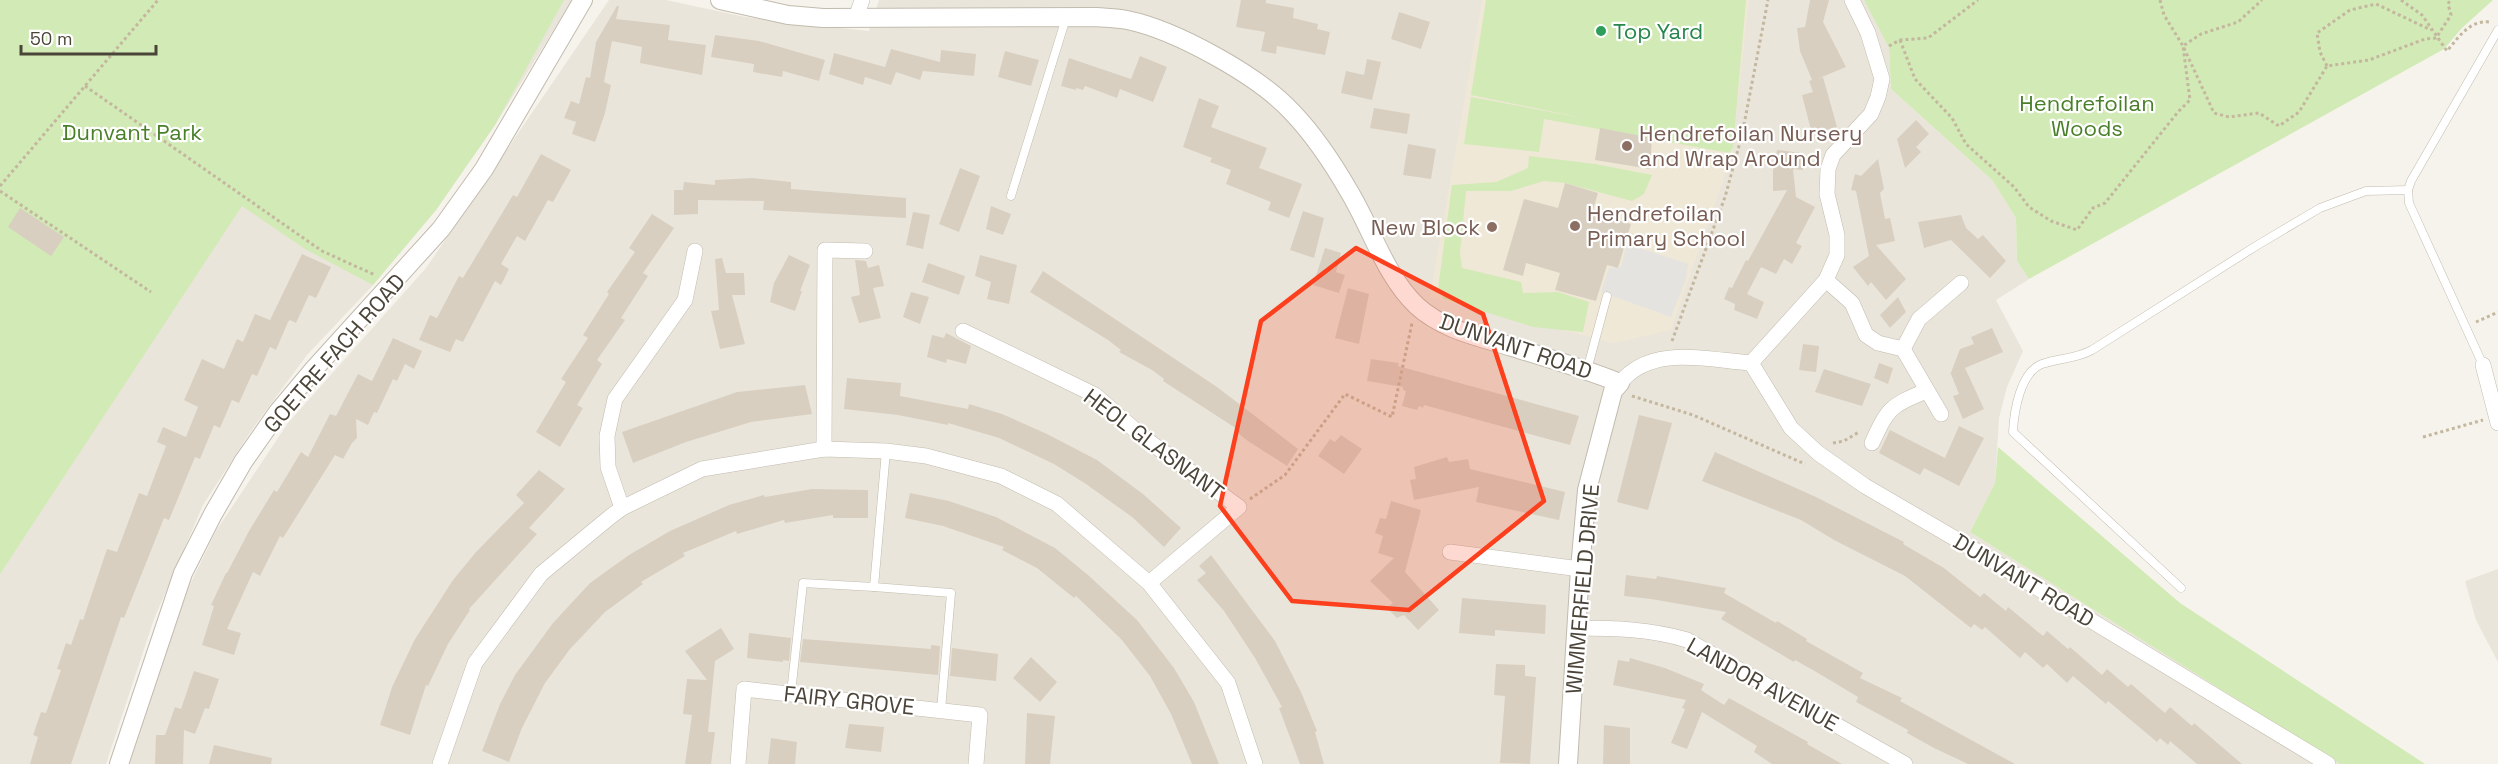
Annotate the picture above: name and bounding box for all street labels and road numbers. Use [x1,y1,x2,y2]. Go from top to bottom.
street label: GOETRE FACH ROAD [257,268,411,438]
street label: DUNVANT ROAD [1436,307,1596,385]
street label: HEOL GLASNANT [1078,382,1230,506]
street label: WIMMERFIELD DRIVE [1559,483,1605,695]
street label: DUNVANT ROAD [1948,527,2100,633]
street label: LANDOR AVENUE [1682,631,1844,737]
street label: FAIRY GROVE [782,679,916,721]

